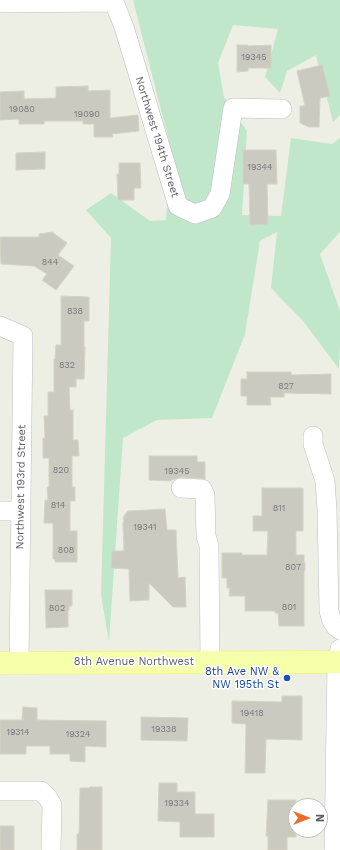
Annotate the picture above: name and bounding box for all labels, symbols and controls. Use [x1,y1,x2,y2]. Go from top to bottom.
house number: 19345 [242,52,266,62]
street label: Northwest 194th Street [132,75,182,199]
house number: 19080 [9,104,35,114]
house number: 19090 [74,109,100,119]
house number: 19344 [247,162,273,172]
house number: 844 [42,257,58,267]
house number: 838 [67,306,83,316]
house number: 832 [59,360,75,370]
house number: 827 [278,381,294,391]
street label: Northwest 193rd Street [13,424,29,550]
house number: 820 [53,465,69,475]
house number: 19345 [165,466,189,476]
house number: 814 [51,500,65,510]
house number: 811 [273,503,285,513]
house number: 19341 [134,522,156,532]
house number: 808 [58,545,74,555]
house number: 807 [285,562,301,572]
house number: 801 [282,602,296,612]
house number: 802 [49,603,65,613]
street label: 8th Avenue Northwest [74,655,194,669]
place label: 8th Ave NW & NW 195th St [205,665,279,691]
marker: 8th Ave NW & NW 195th St [282,673,292,683]
house number: 19418 [240,708,264,718]
house number: 19338 [152,724,176,734]
house number: 19314 [6,727,30,737]
house number: 19324 [66,729,90,739]
house number: 19334 [165,798,189,808]
north arrow [288,798,328,838]
text: N [313,814,326,822]

